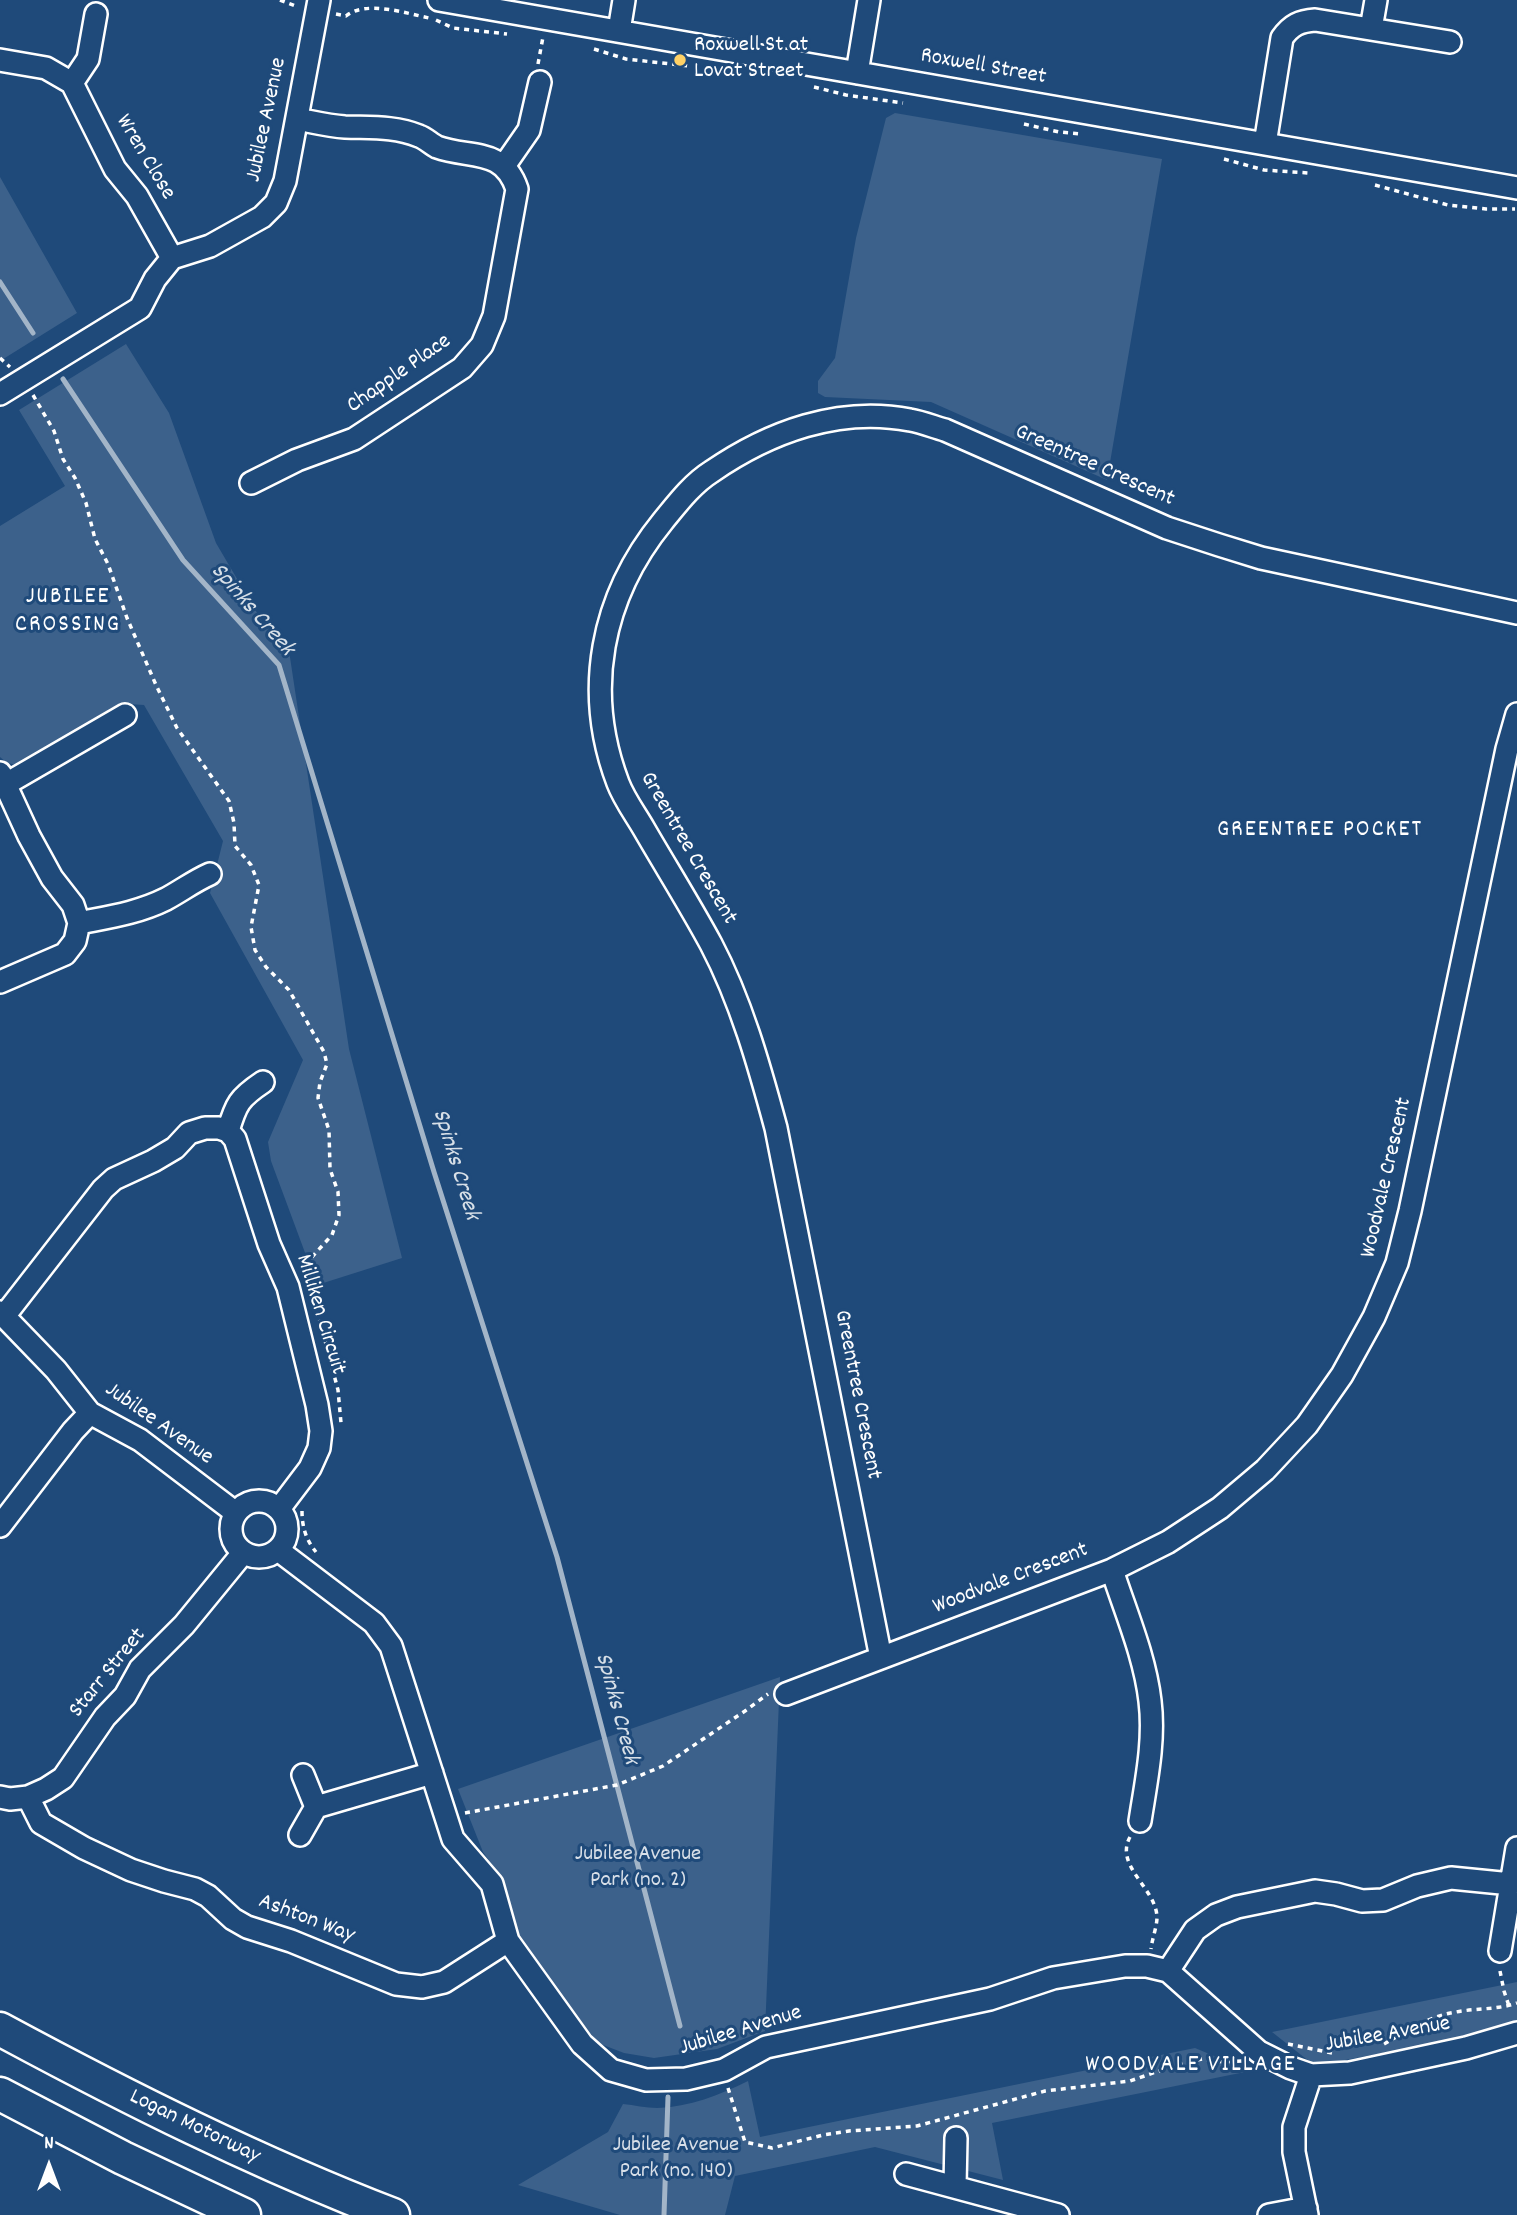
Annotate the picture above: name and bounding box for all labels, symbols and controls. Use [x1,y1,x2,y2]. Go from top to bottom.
place label: Roxwell St at Lovat Street [694,33,808,87]
street label: Roxwell Street [918,43,1048,93]
marker: Roxwell St at Lovat Street [672,52,688,68]
street label: Jubilee Avenue [241,55,295,185]
street label: Wren Close [108,110,180,206]
street label: Chapple Place [343,329,457,421]
street label: Greentree Crescent [1010,419,1178,515]
water label: Spinks Creek [203,558,299,664]
district label: JUBILEE CROSSING [16,585,120,641]
street label: Greentree Crescent [632,768,742,930]
district label: GREENTREE POCKET [1219,818,1421,846]
street label: Woodvale Crescent [1356,1095,1420,1261]
water label: Spinks Creek [424,1106,484,1224]
street label: Milliken Circuit [288,1252,350,1378]
street label: Greentree Crescent [826,1308,886,1482]
street label: Jubilee Avenue [98,1377,218,1473]
street label: Woodvale Crescent [930,1538,1092,1622]
street label: Starr Street [64,1623,154,1725]
water label: Spinks Creek [586,1650,644,1768]
park label: Jubilee Avenue Park (no. 2) [575,1842,701,1896]
street label: Ashton Way [254,1889,358,1951]
street label: Jubilee Avenue [677,2000,805,2064]
street label: Jubilee Avenue [1323,2011,1453,2061]
district label: WOODVALE VILLAGE [1087,2053,1295,2081]
street label: Logan Motorway [124,2084,264,2172]
north arrow [14,2131,84,2201]
text: N [44,2131,54,2158]
park label: Jubilee Avenue Park (no. 140) [613,2133,739,2187]

